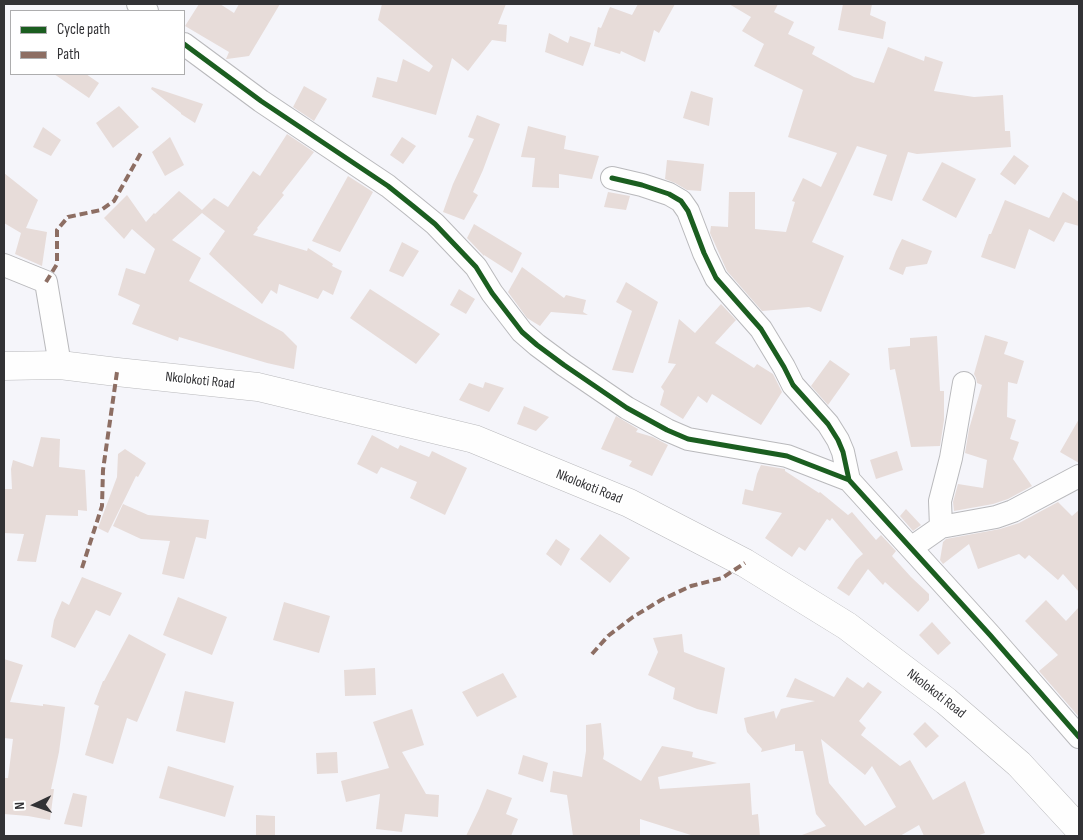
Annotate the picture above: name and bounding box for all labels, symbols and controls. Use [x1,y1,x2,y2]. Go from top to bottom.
legend [10,10,185,75]
text: Cycle path [57,20,110,39]
text: Path [57,45,80,64]
street label: Nkolokoti Road [164,369,236,393]
street label: Nkolokoti Road [553,466,625,508]
street label: Nkolokoti Road [903,666,969,722]
north arrow [10,780,60,830]
text: N [11,802,28,810]

